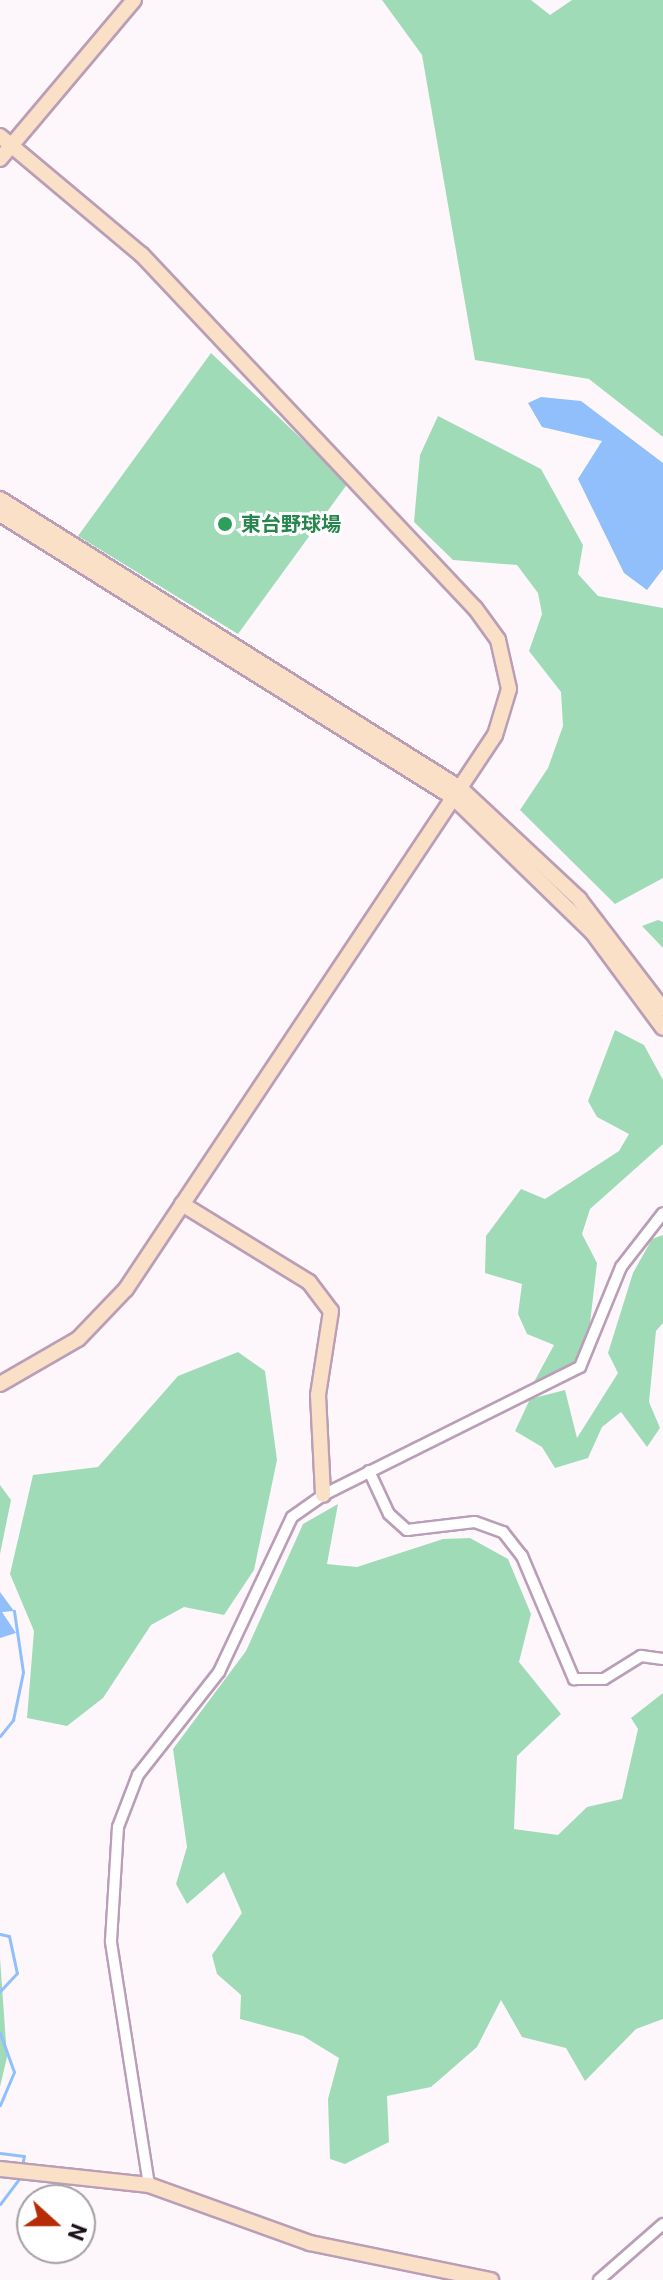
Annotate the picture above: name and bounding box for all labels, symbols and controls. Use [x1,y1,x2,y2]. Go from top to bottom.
place label: 東台野球場 [241,512,341,536]
marker: 東台野球場 [216,515,234,533]
north arrow [16,2184,96,2264]
text: N [63,2220,91,2244]

